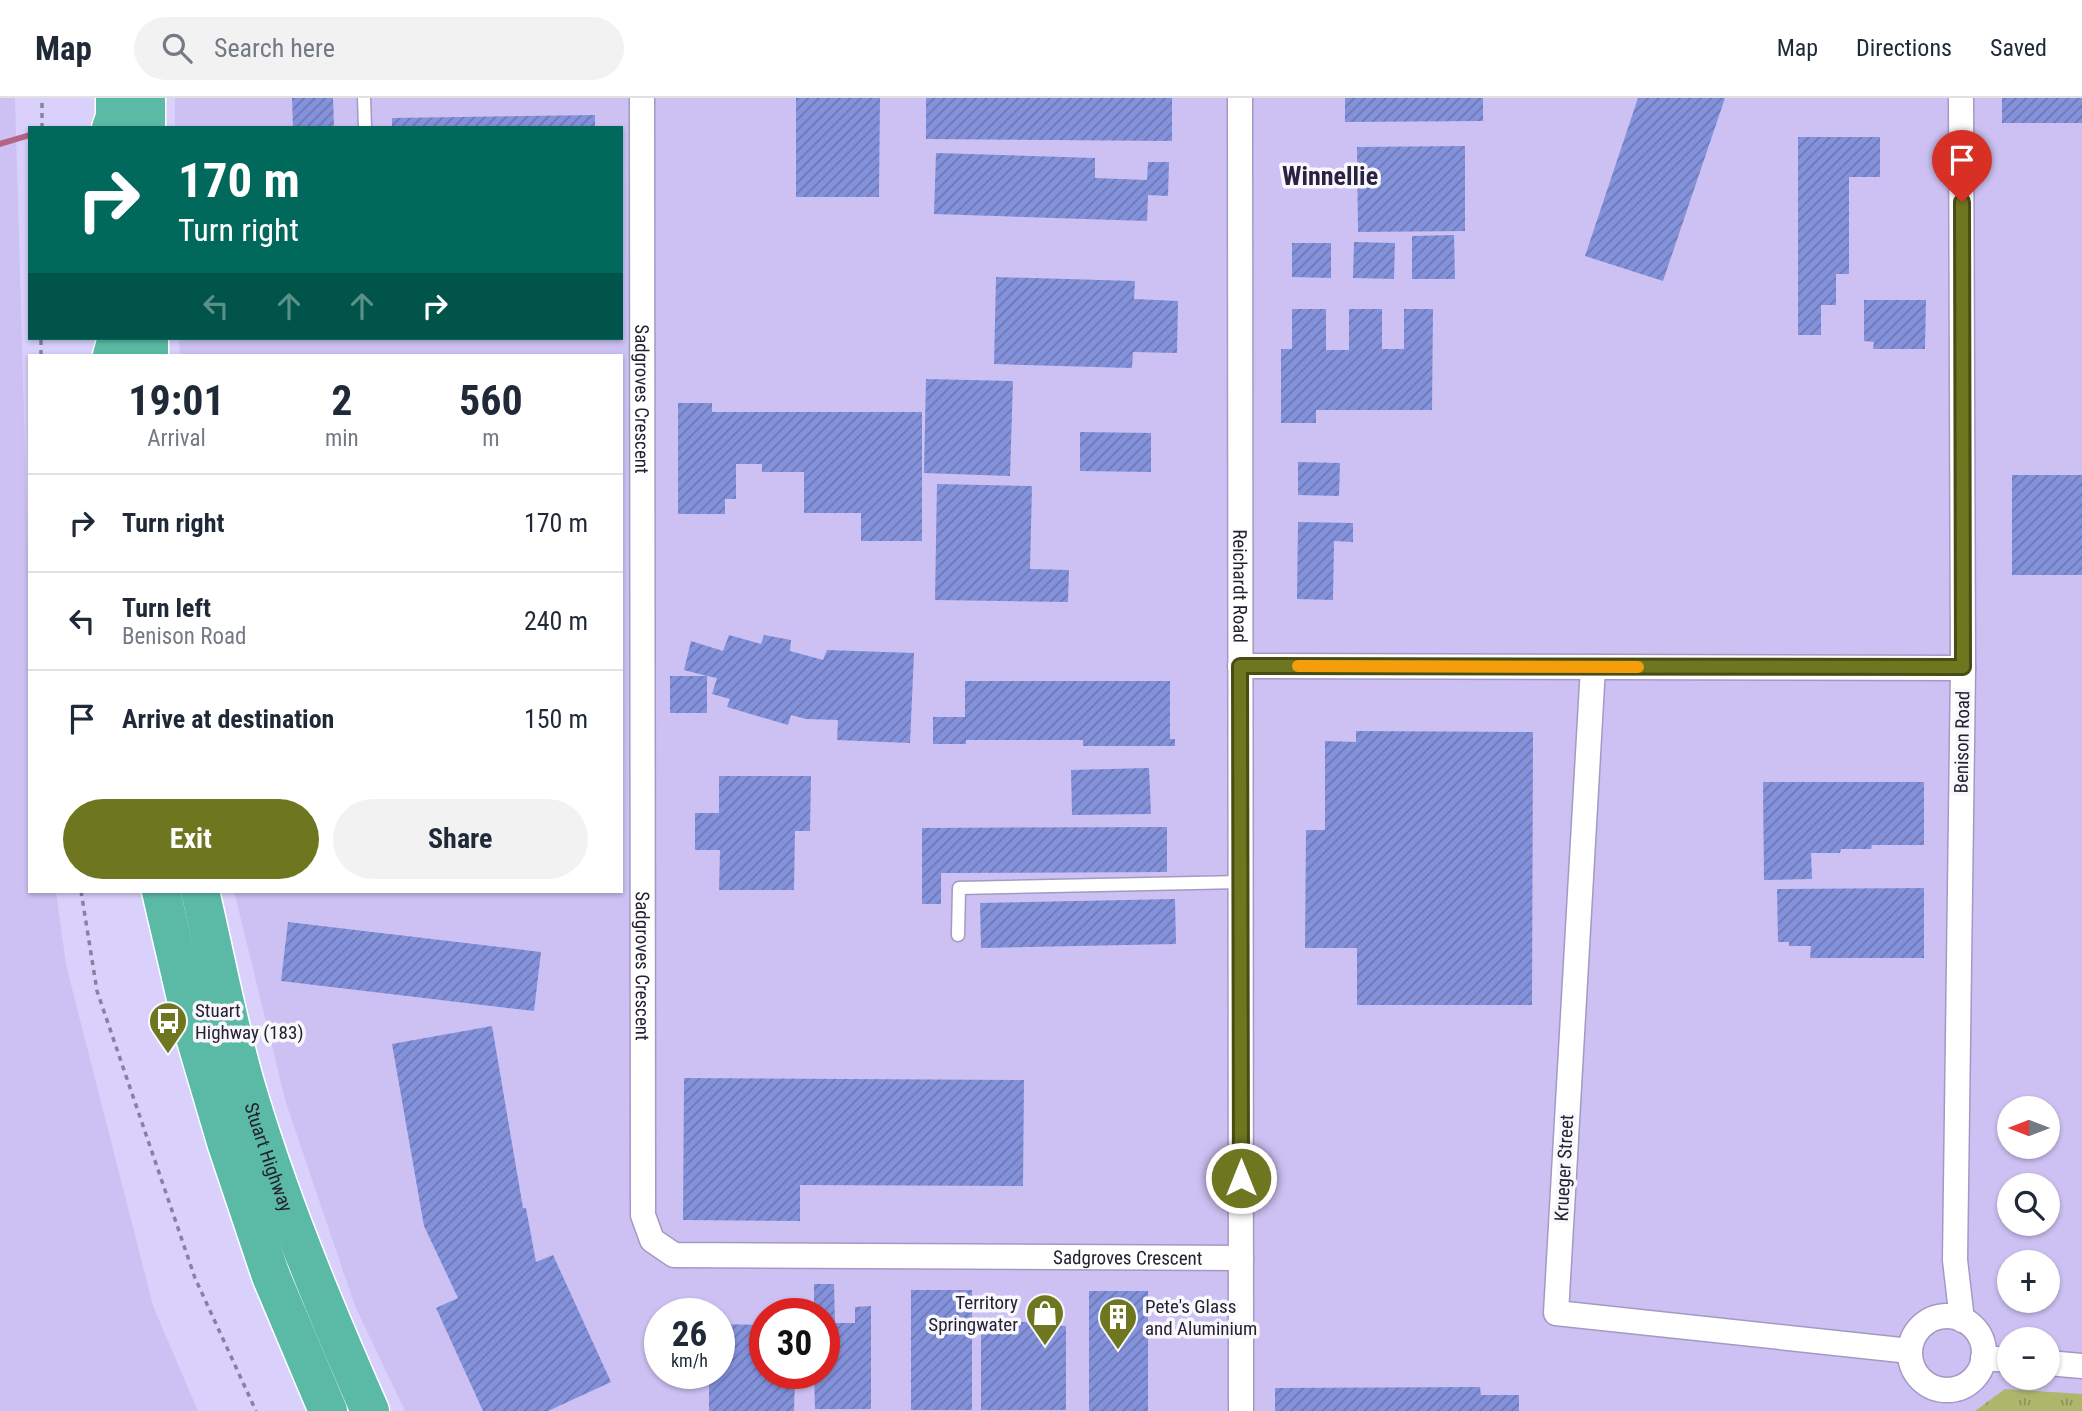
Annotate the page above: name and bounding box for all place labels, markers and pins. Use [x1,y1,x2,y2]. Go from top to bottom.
pin [1932,130,1992,202]
place label: Stuart Highway (183) [195,999,303,1044]
bus stop icon: Stuart Highway (183) [147,1000,189,1055]
place label: Territory Springwater [928,1291,1018,1336]
shop icon: Territory Springwater [1024,1292,1066,1347]
place label: Pete's Glass and Aluminium [1145,1295,1257,1340]
building icon: Pete's Glass and Aluminium [1097,1296,1139,1351]

